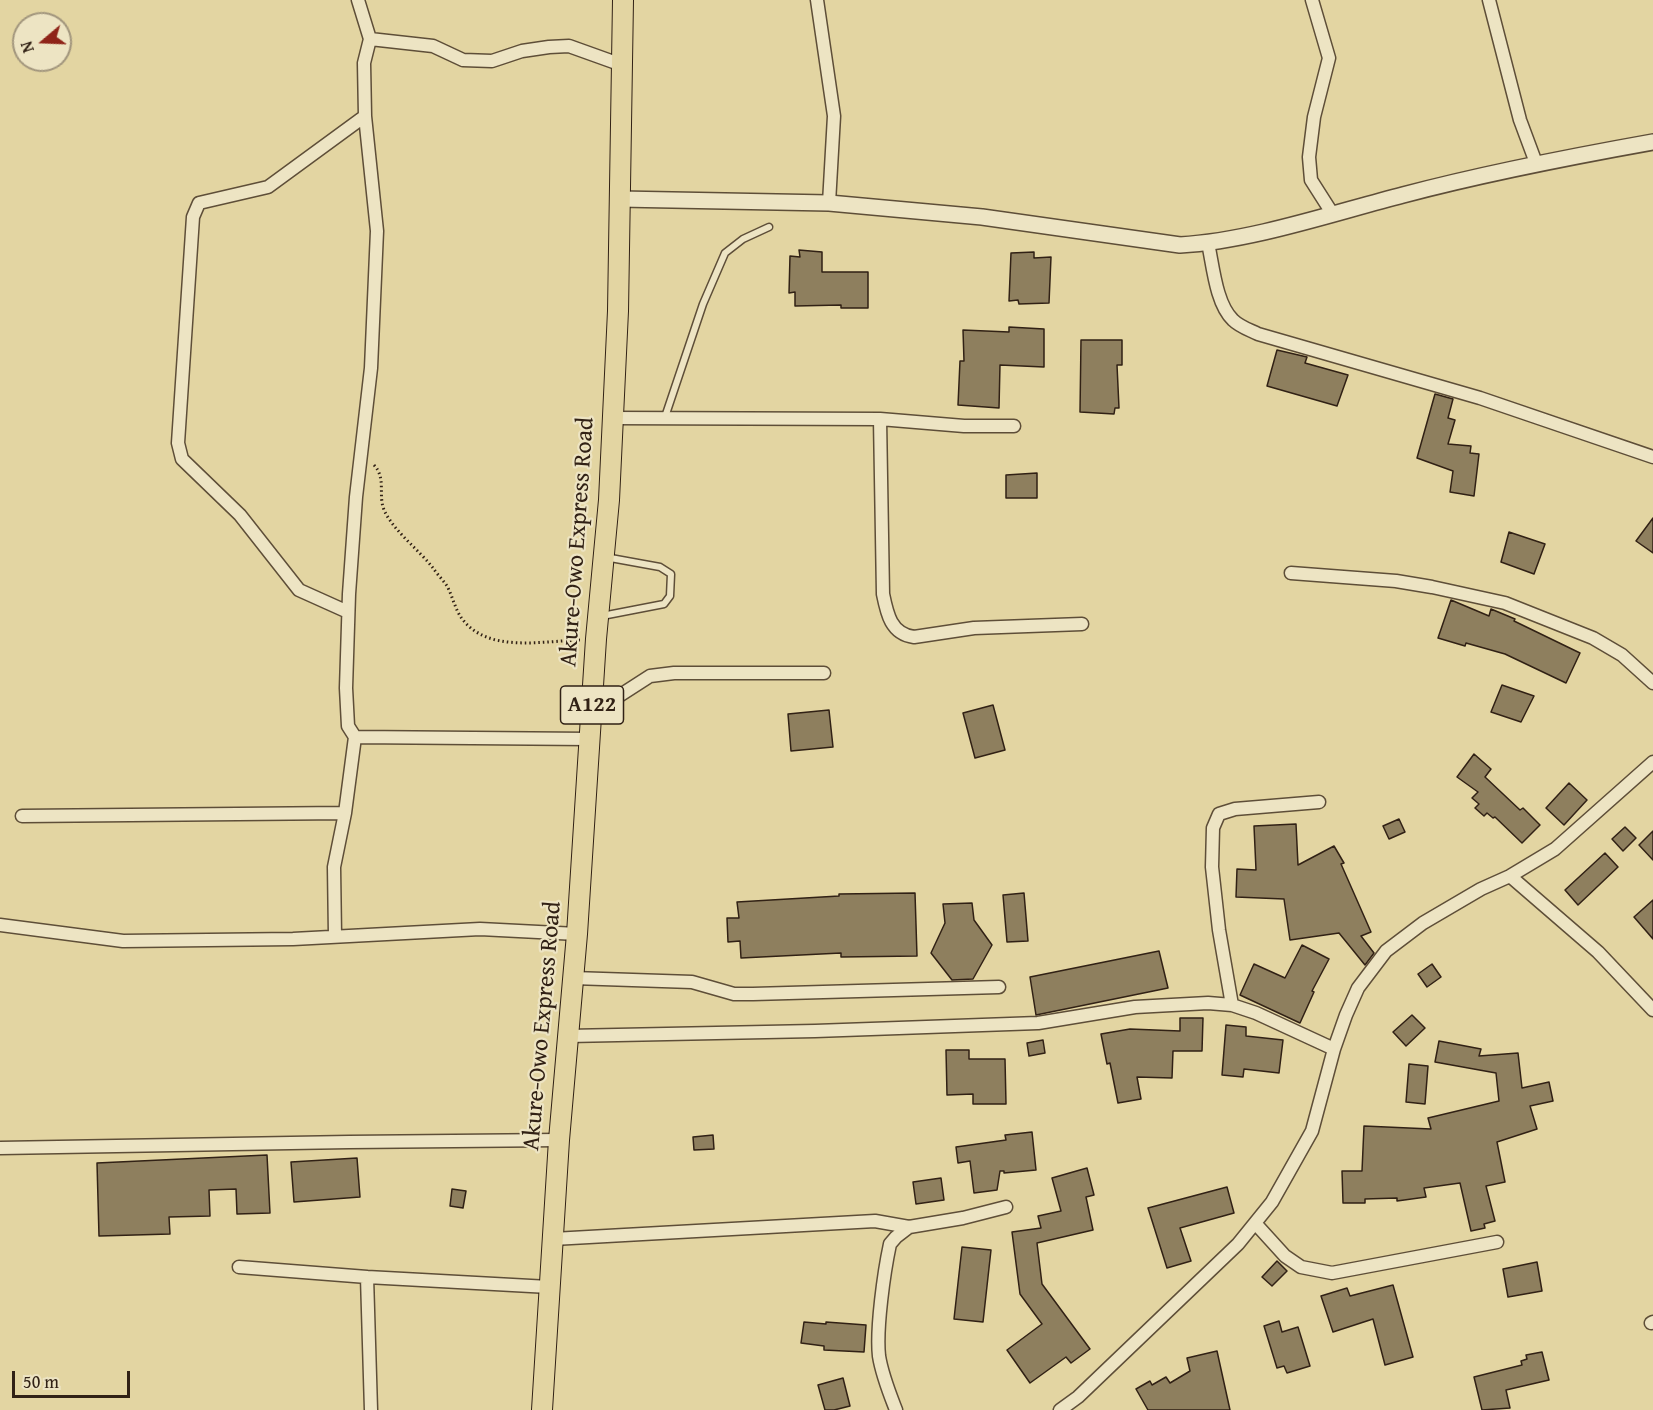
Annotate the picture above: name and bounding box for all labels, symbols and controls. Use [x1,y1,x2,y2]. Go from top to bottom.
north arrow [12,12,72,72]
text: N [14,38,40,56]
street label: Akure-Owo Express Road [555,416,601,668]
road number: A122 [560,686,624,724]
street label: Akure-Owo Express Road [518,900,568,1152]
scale bar [15,1359,134,1397]
text: 50 m [23,1368,59,1395]

